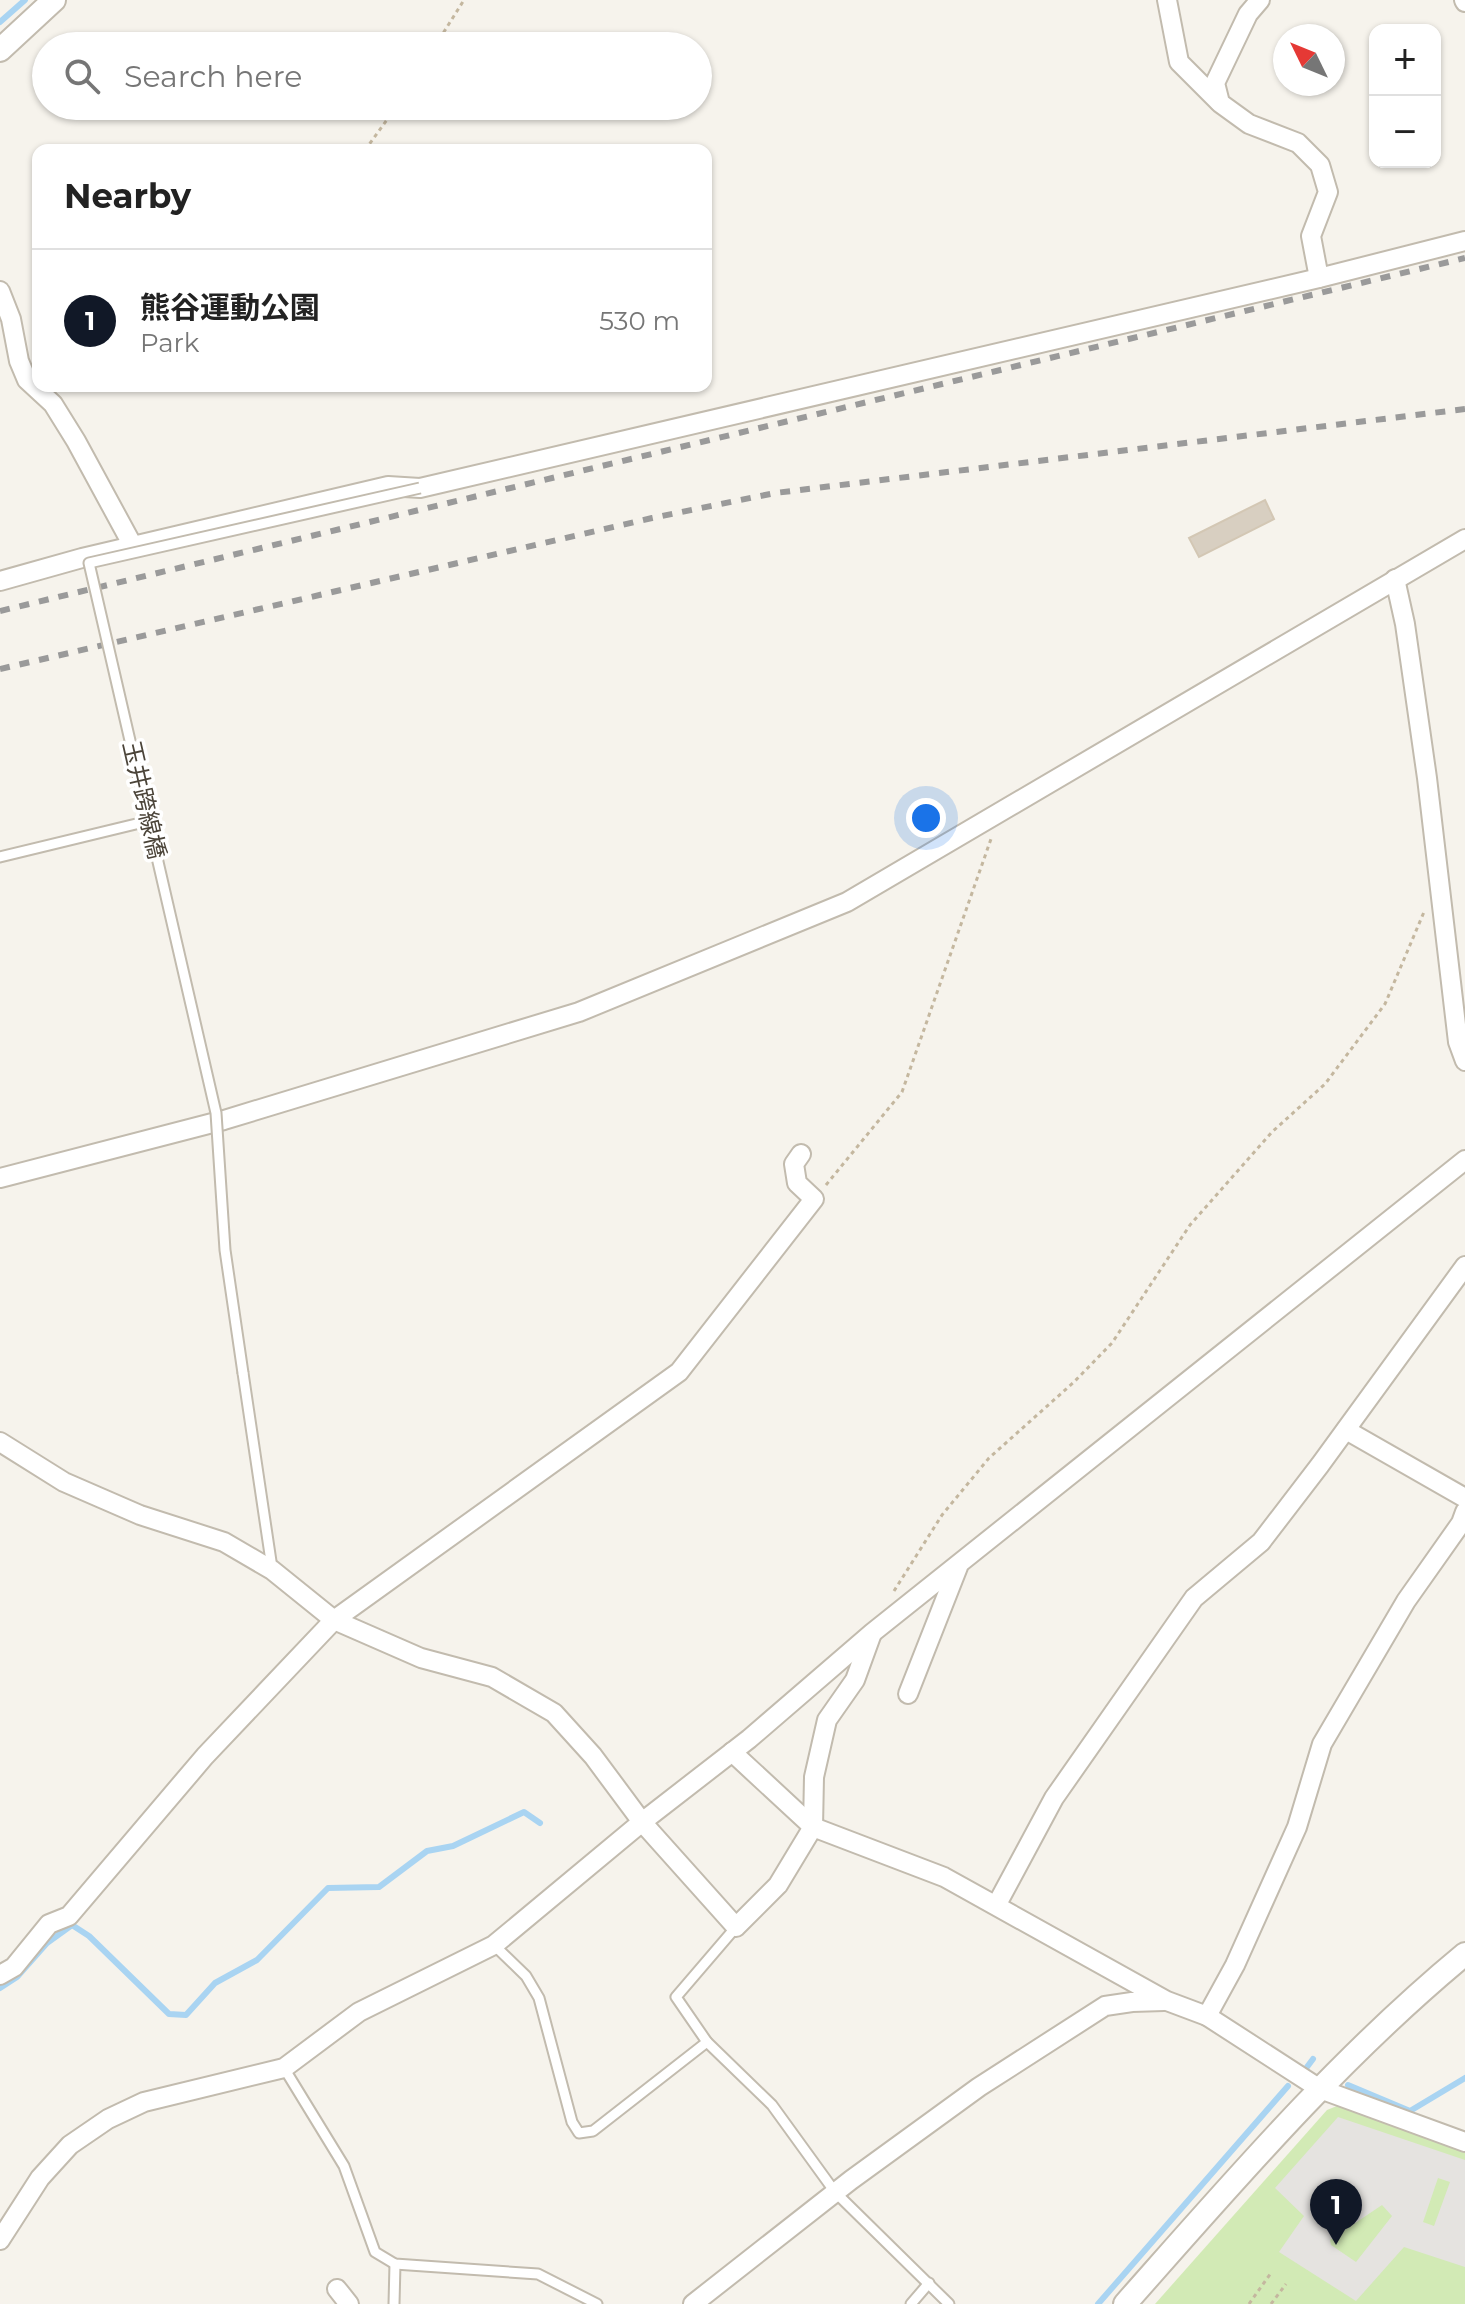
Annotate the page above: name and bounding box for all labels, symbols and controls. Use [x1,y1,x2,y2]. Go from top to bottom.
north arrow [1273,24,1345,96]
map controls [1369,24,1441,168]
button: + [1369,24,1441,96]
search box [32,32,712,120]
icon: search [60,54,104,98]
text: Search here [124,58,302,95]
button: − [1369,96,1441,168]
text: Nearby [64,175,191,217]
text: 熊谷運動公園 [140,289,320,326]
text: 1 [85,305,95,337]
text: 530 m [599,305,680,337]
text: Park [140,327,199,359]
street label: 玉井跨線橋 [117,738,172,862]
your location [906,798,946,838]
pin: 1 [1310,2179,1362,2245]

